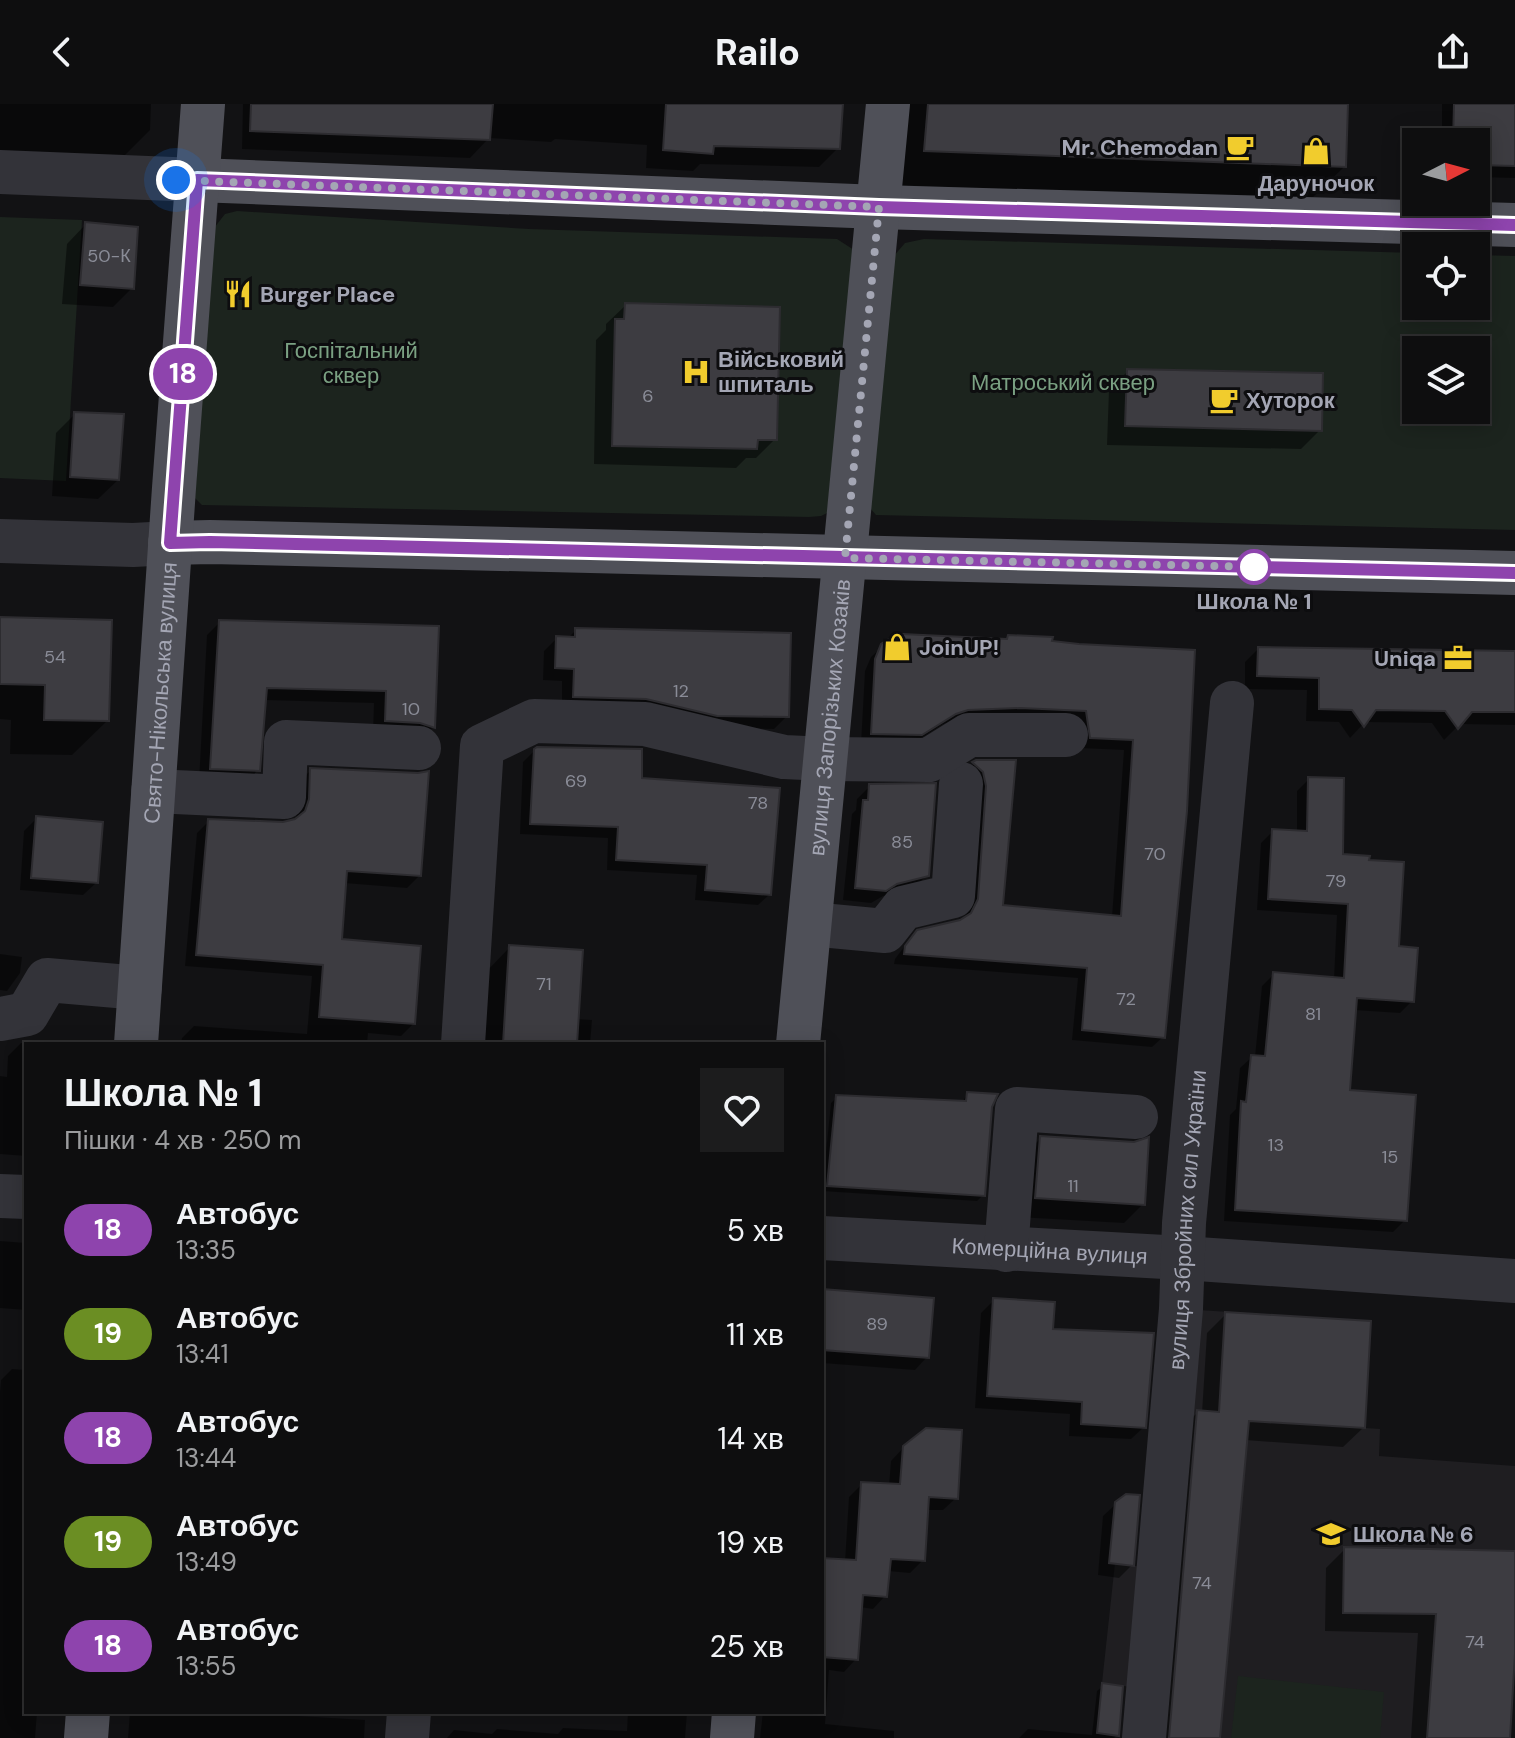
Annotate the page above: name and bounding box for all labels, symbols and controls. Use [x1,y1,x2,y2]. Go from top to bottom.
text: Railo [715,29,800,76]
icon: back [40,30,84,74]
icon: share [1431,30,1475,74]
north arrow [1402,128,1490,216]
map controls [1402,128,1490,424]
cafe icon: Mr. Chemodan [1225,132,1255,162]
place label: Mr. Chemodan [1062,133,1218,162]
shop icon: Даруночок [1301,136,1331,166]
your location [156,160,196,200]
place label: Даруночок [1258,169,1375,198]
button: locate [1402,232,1490,320]
house number: 50-К [87,244,131,268]
restaurant icon: Burger Place [223,279,253,309]
place label: Burger Place [260,280,395,309]
park label: Госпітальний сквер [284,336,418,390]
button: layers [1402,336,1490,424]
place label: Військовий шпиталь [718,345,844,399]
line badge: 18 [147,348,219,400]
text: 18 [169,355,197,392]
hospital icon: Військовий шпиталь [681,357,711,387]
park label: Матроський сквер [971,368,1155,397]
house number: 6 [642,384,654,408]
cafe icon: Хуторок [1209,385,1239,415]
place label: Хуторок [1246,386,1336,415]
marker: Школа № 1 [1237,550,1271,584]
street label: Свято-Нікольська вулиця [137,561,183,825]
street label: вулиця Запорізьких Козаків [802,578,857,857]
place label: Школа № 1 [1197,587,1311,616]
shop icon: JoinUP! [882,632,912,662]
place label: JoinUP! [919,633,999,662]
office icon: Uniqa [1443,643,1473,673]
place label: Uniqa [1374,644,1436,673]
house number: 54 [44,645,66,669]
house number: 12 [673,679,689,703]
house number: 10 [402,697,420,721]
house number: 69 [565,769,587,793]
house number: 78 [748,791,768,815]
house number: 85 [891,830,913,854]
house number: 70 [1144,842,1166,866]
house number: 79 [1326,869,1346,893]
house number: 71 [536,972,552,996]
house number: 72 [1116,987,1136,1011]
house number: 81 [1305,1002,1321,1026]
text: Школа № 1 [64,1068,262,1118]
button: heart [700,1068,784,1152]
street label: вулиця Збройних сил України [1161,1068,1213,1371]
text: Пішки · 4 хв · 250 m [64,1123,301,1157]
house number: 13 [1268,1133,1284,1157]
house number: 15 [1382,1145,1398,1169]
house number: 11 [1067,1174,1079,1198]
text: Автобус [176,1194,299,1233]
text: 18 [94,1211,122,1248]
text: 5 хв [727,1211,784,1250]
street label: Комерційна вулиця [951,1231,1148,1271]
text: 13:35 [176,1233,236,1267]
text: Автобус [176,1298,299,1337]
house number: 89 [866,1312,888,1336]
text: 19 [94,1315,122,1352]
text: 11 хв [726,1315,784,1354]
text: 13:41 [176,1337,229,1371]
text: Автобус [176,1402,299,1441]
text: 18 [94,1419,122,1456]
text: 14 хв [718,1419,784,1458]
text: 13:44 [176,1441,236,1475]
text: Автобус [176,1506,299,1545]
school or university icon: Школа № 6 [1316,1519,1346,1549]
place label: Школа № 6 [1353,1520,1474,1549]
text: 19 [94,1523,122,1560]
text: 19 хв [717,1523,784,1562]
text: 13:49 [176,1545,237,1579]
house number: 74 [1192,1571,1212,1595]
text: Автобус [176,1610,299,1649]
text: 18 [94,1627,122,1664]
text: 25 хв [710,1627,784,1666]
house number: 74 [1465,1630,1485,1654]
text: 13:55 [176,1649,236,1683]

